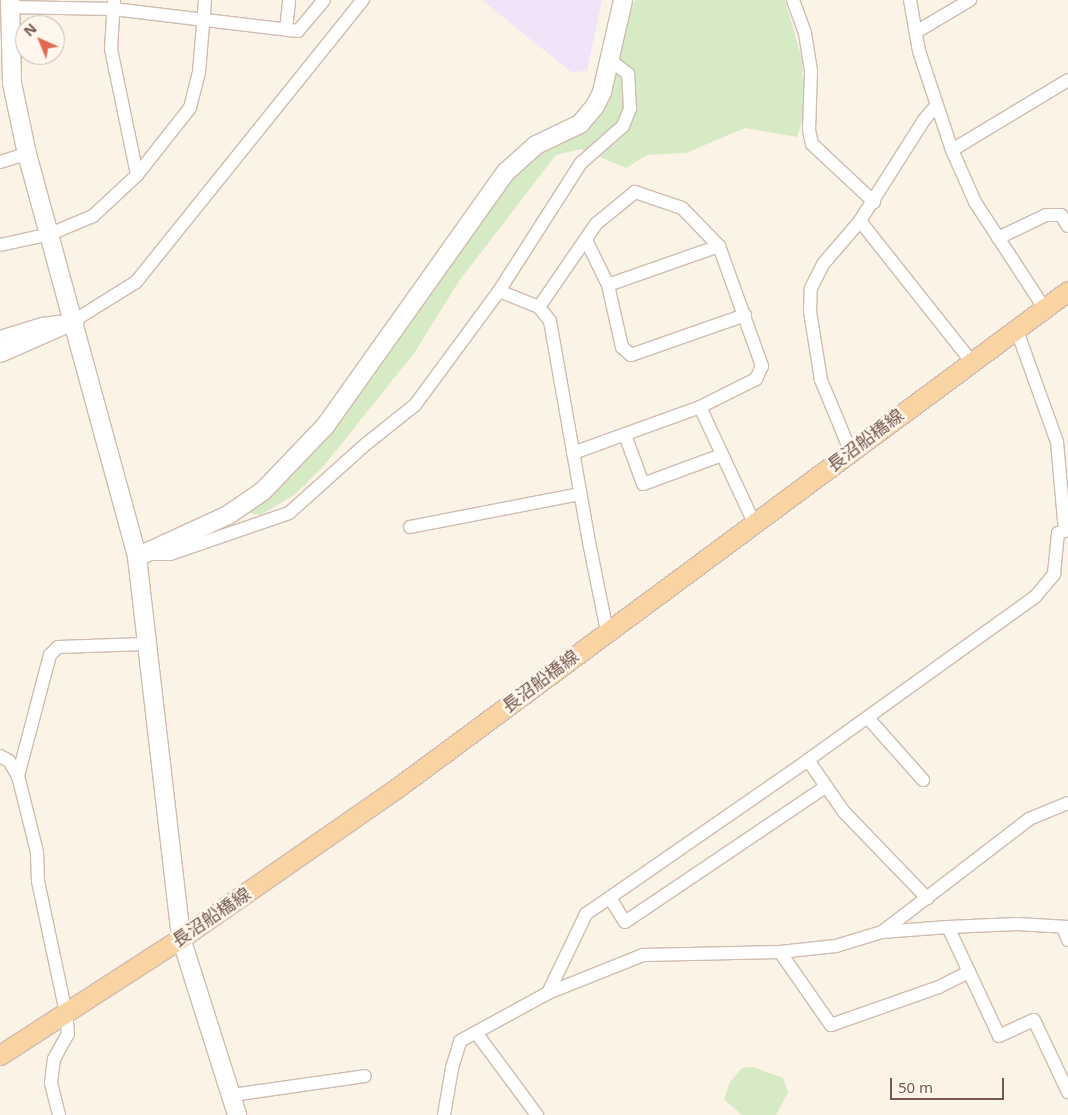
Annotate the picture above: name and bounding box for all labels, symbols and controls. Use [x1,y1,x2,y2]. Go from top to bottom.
north arrow [15,15,65,65]
text: N [19,19,41,40]
street label: 長沼船橋線 [823,404,907,476]
street label: 長沼船橋線 [498,645,582,717]
street label: 長沼船橋線 [168,883,254,951]
scale bar [893,1068,1007,1100]
text: 50 m [898,1077,933,1097]

